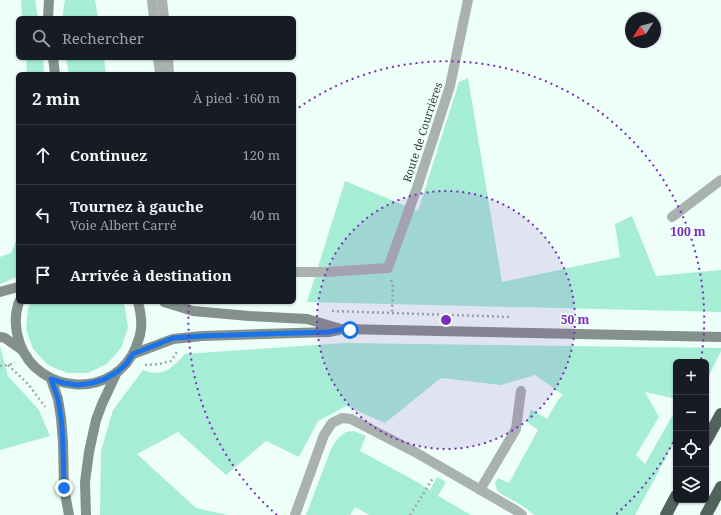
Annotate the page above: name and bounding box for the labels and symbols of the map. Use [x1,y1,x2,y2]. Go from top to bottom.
north arrow [625,12,661,48]
street label: Route de Courrières [399,80,445,184]
text: 100 m [670,223,706,240]
text: 50 m [561,311,589,328]
centre of rings [439,313,453,327]
route start [341,321,359,339]
route end [55,479,73,497]

